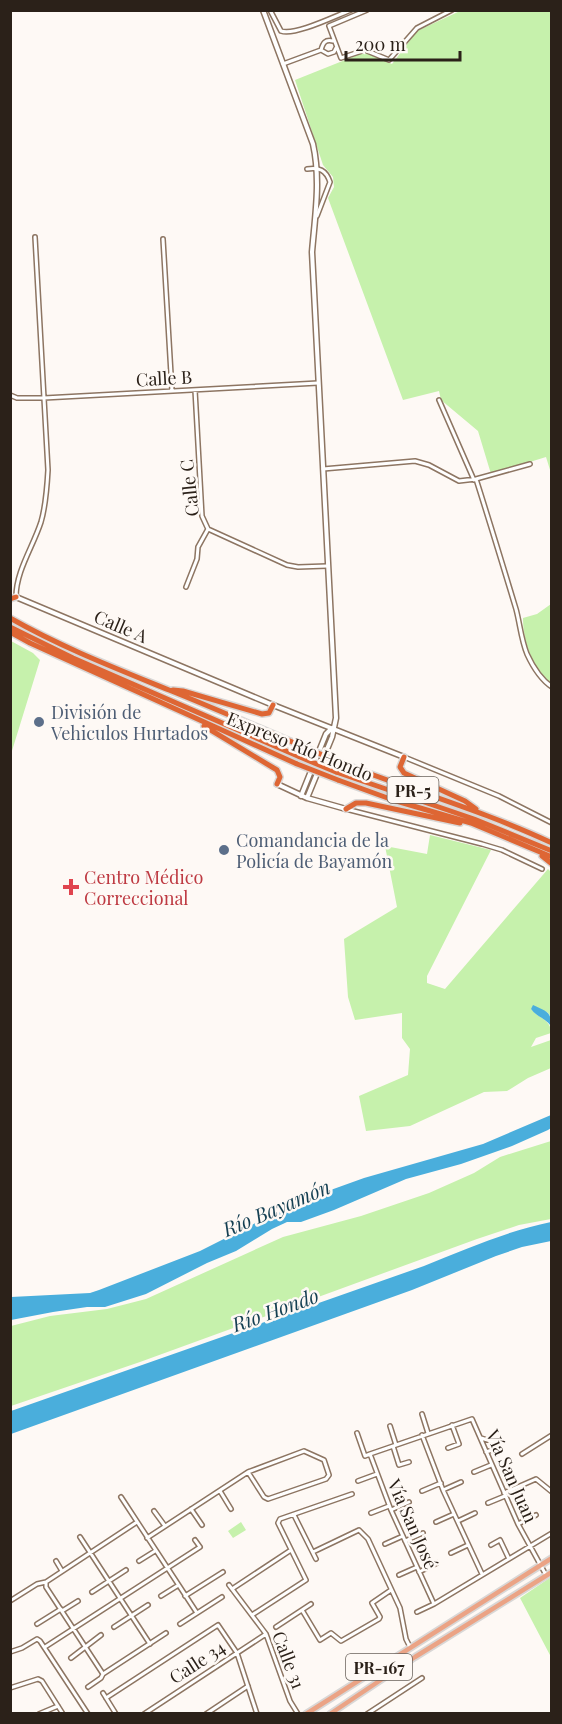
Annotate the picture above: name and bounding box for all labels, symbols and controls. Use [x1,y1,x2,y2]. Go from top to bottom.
scale bar [346,24,460,62]
text: 200 m [355,32,406,56]
street label: Calle B [135,365,193,391]
street label: Calle C [174,458,204,518]
street label: Calle A [91,604,152,648]
place label: División de Vehiculos Hurtados [50,700,208,745]
street label: Expreso Río Hondo [223,706,377,786]
marker: División de Vehiculos Hurtados [32,715,46,729]
road number: PR-5 [388,777,438,803]
place label: Comandancia de la Policía de Bayamón [236,828,393,873]
marker: Comandancia de la Policía de Bayamón [217,843,231,857]
place label: Centro Médico Correccional [84,865,204,910]
marker: Centro Médico Correccional [62,878,80,896]
water label: Río Bayamón [217,1172,334,1242]
water label: Río Hondo [227,1281,322,1338]
street label: Vía San Juan [480,1425,543,1527]
street label: Vía San José [382,1474,444,1573]
street label: Calle 31 [267,1628,311,1693]
street label: Calle 34 [164,1635,230,1689]
road number: PR-167 [346,1654,412,1680]

